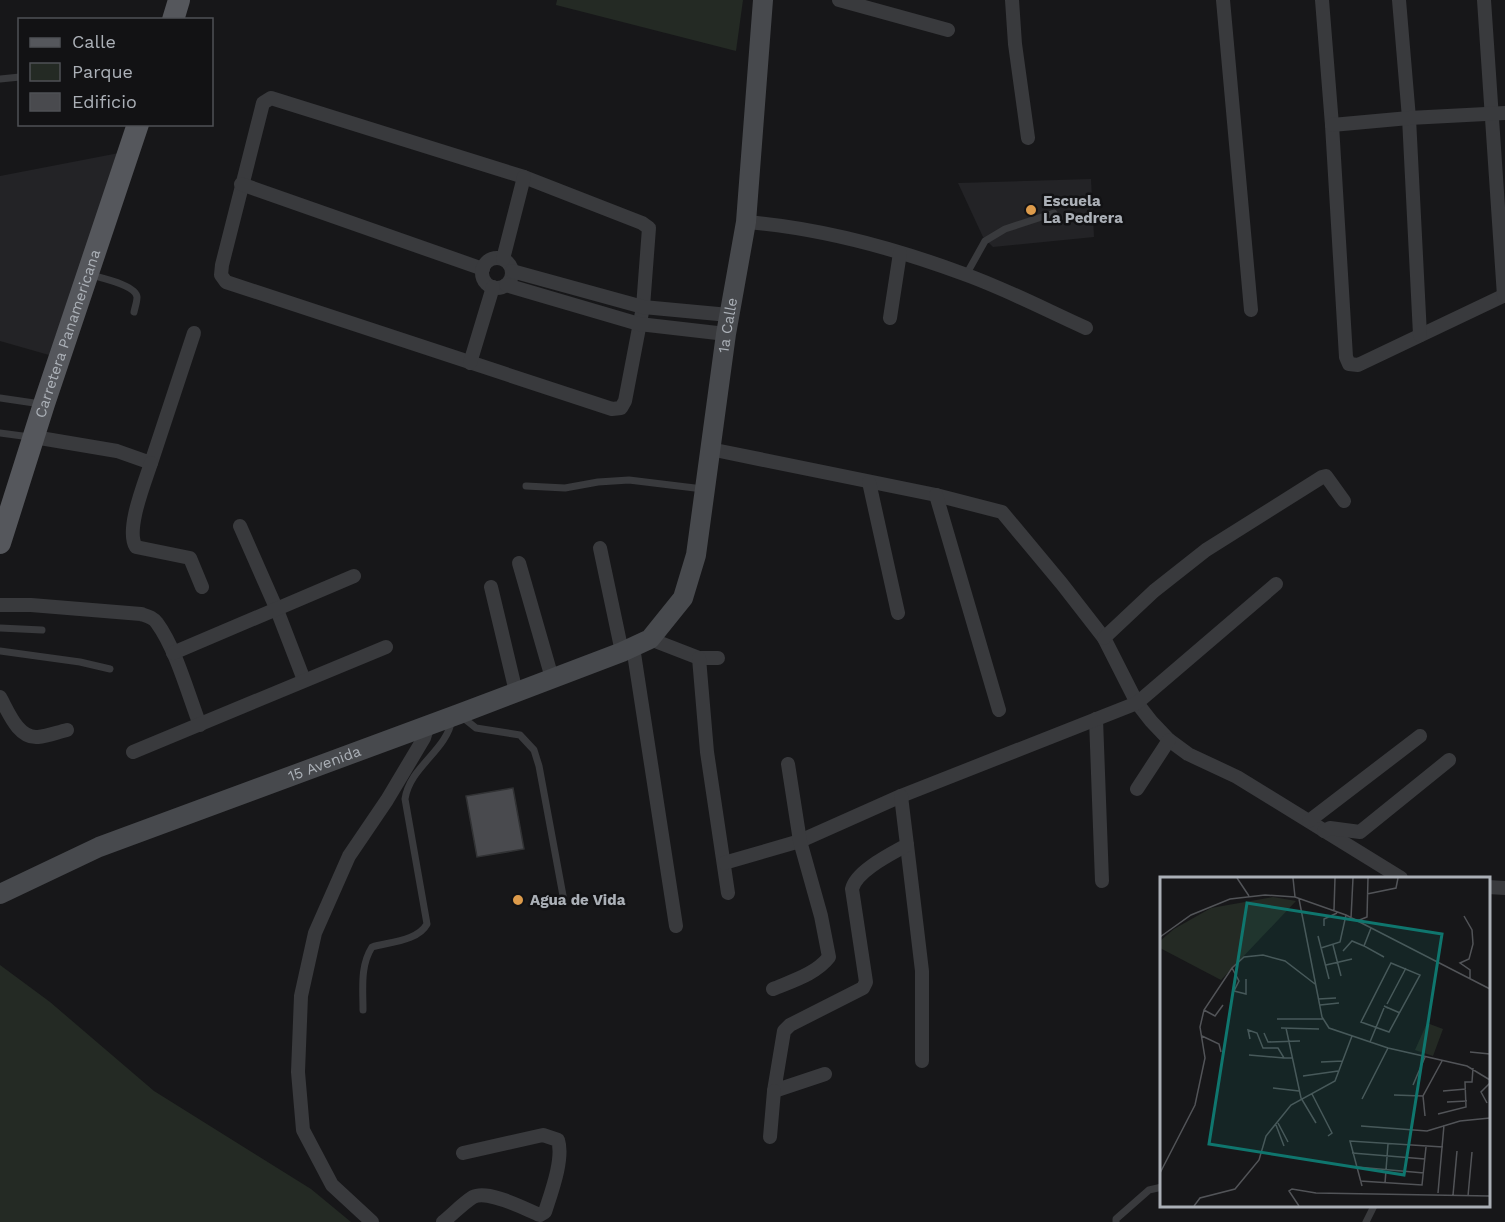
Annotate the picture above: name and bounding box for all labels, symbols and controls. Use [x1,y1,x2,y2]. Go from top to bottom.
legend [18,18,213,126]
text: Calle [72,31,116,52]
text: Parque [72,61,133,82]
text: Edificio [72,91,137,112]
place label: Escuela La Pedrera [1043,192,1123,227]
marker: Escuela La Pedrera [1024,203,1038,217]
street label: Carretera Panamericana [31,247,104,420]
street label: 1a Calle [715,296,741,354]
street label: 15 Avenida [286,742,364,785]
inset map [1160,877,1490,1207]
place label: Agua de Vida [530,891,626,909]
marker: Agua de Vida [511,893,525,907]

